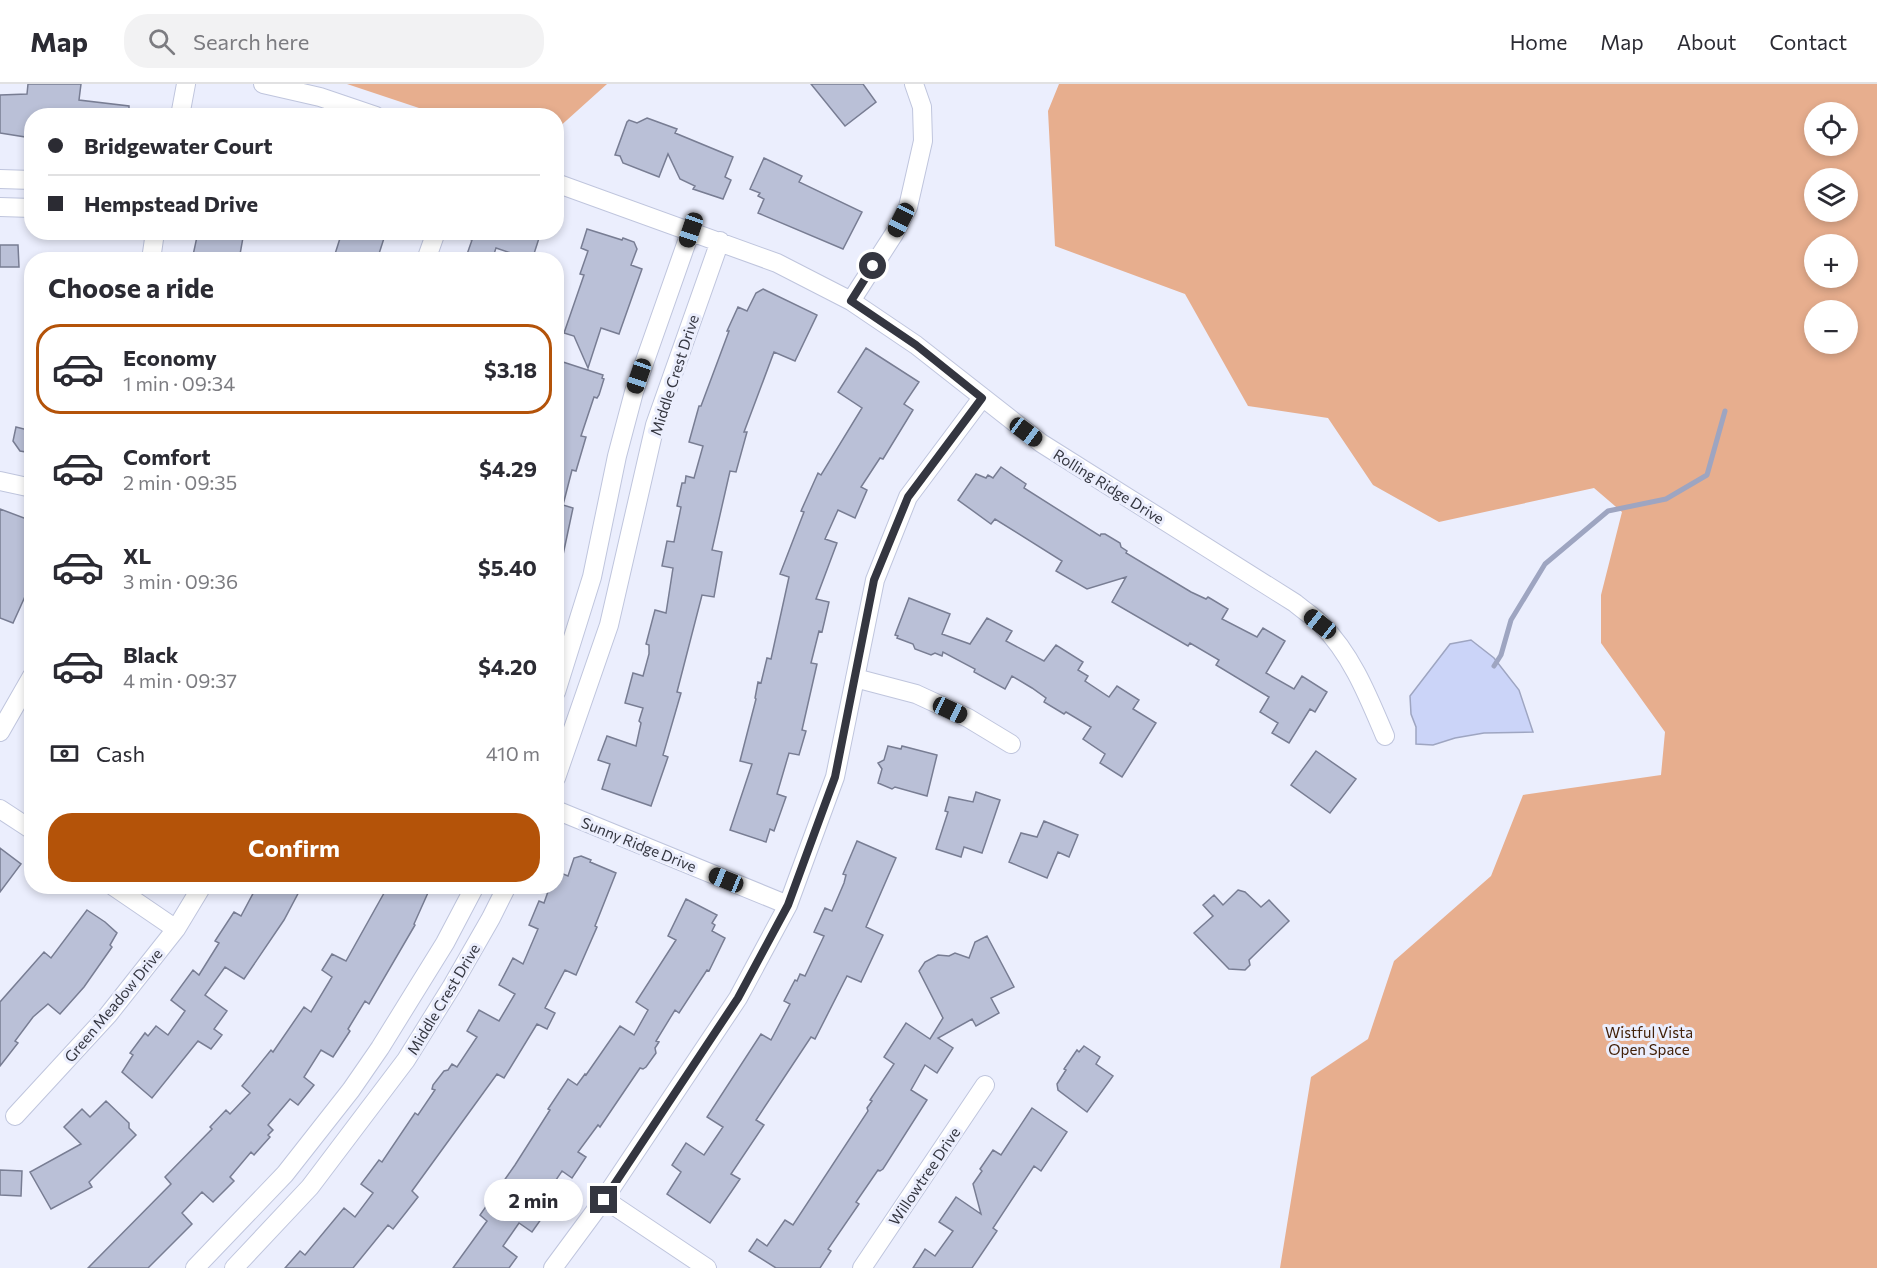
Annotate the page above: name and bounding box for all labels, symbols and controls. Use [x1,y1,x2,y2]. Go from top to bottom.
search box [124,14,544,68]
text: Map [30,24,88,58]
icon: search [145,25,178,58]
text: Search here [193,28,309,55]
text: Home [1510,29,1567,54]
text: Map [1600,29,1644,54]
text: About [1677,29,1736,54]
text: Contact [1769,29,1847,54]
map controls [1804,102,1858,354]
button: locate [1804,102,1858,156]
text: Bridgewater Court [84,132,273,159]
button: layers [1804,168,1858,222]
text: Hempstead Drive [84,190,258,217]
car [885,200,917,240]
car [677,210,705,250]
button: + [1804,234,1858,288]
route start [859,252,886,279]
text: Choose a ride [48,271,214,304]
button: − [1804,300,1858,354]
street label: Middle Crest Drive [646,312,702,438]
icon: car [51,342,105,396]
text: Economy [123,344,217,371]
text: $3.18 [484,356,537,383]
car [625,356,653,396]
text: 1 min · 09:34 [123,371,235,395]
car [1006,414,1046,450]
icon: car [51,441,105,495]
text: Comfort [123,443,211,470]
street label: Rolling Ridge Drive [1050,445,1168,527]
text: $4.29 [479,455,537,482]
text: 2 min · 09:35 [123,470,237,494]
icon: car [51,540,105,594]
text: XL [123,542,151,569]
text: $5.40 [478,554,537,581]
text: 3 min · 09:36 [123,569,238,593]
car [1300,606,1340,642]
icon: car [51,639,105,693]
text: Black [123,641,178,668]
text: $4.20 [478,653,537,680]
text: 4 min · 09:37 [123,668,237,692]
car [930,694,970,726]
icon: cash [48,737,81,770]
text: Cash [96,740,145,767]
text: 410 m [486,741,540,765]
button: Confirm [48,813,540,882]
street label: Sunny Ridge Drive [579,813,699,875]
car [706,865,746,895]
street label: Middle Crest Drive [403,940,483,1058]
street label: Green Meadow Drive [60,945,166,1065]
park label: Wistful Vista Open Space [1605,1023,1693,1058]
street label: Willowtree Drive [885,1124,963,1228]
callout: 2 min [484,1179,583,1221]
route end [590,1186,617,1213]
text: 2 min [509,1188,558,1212]

